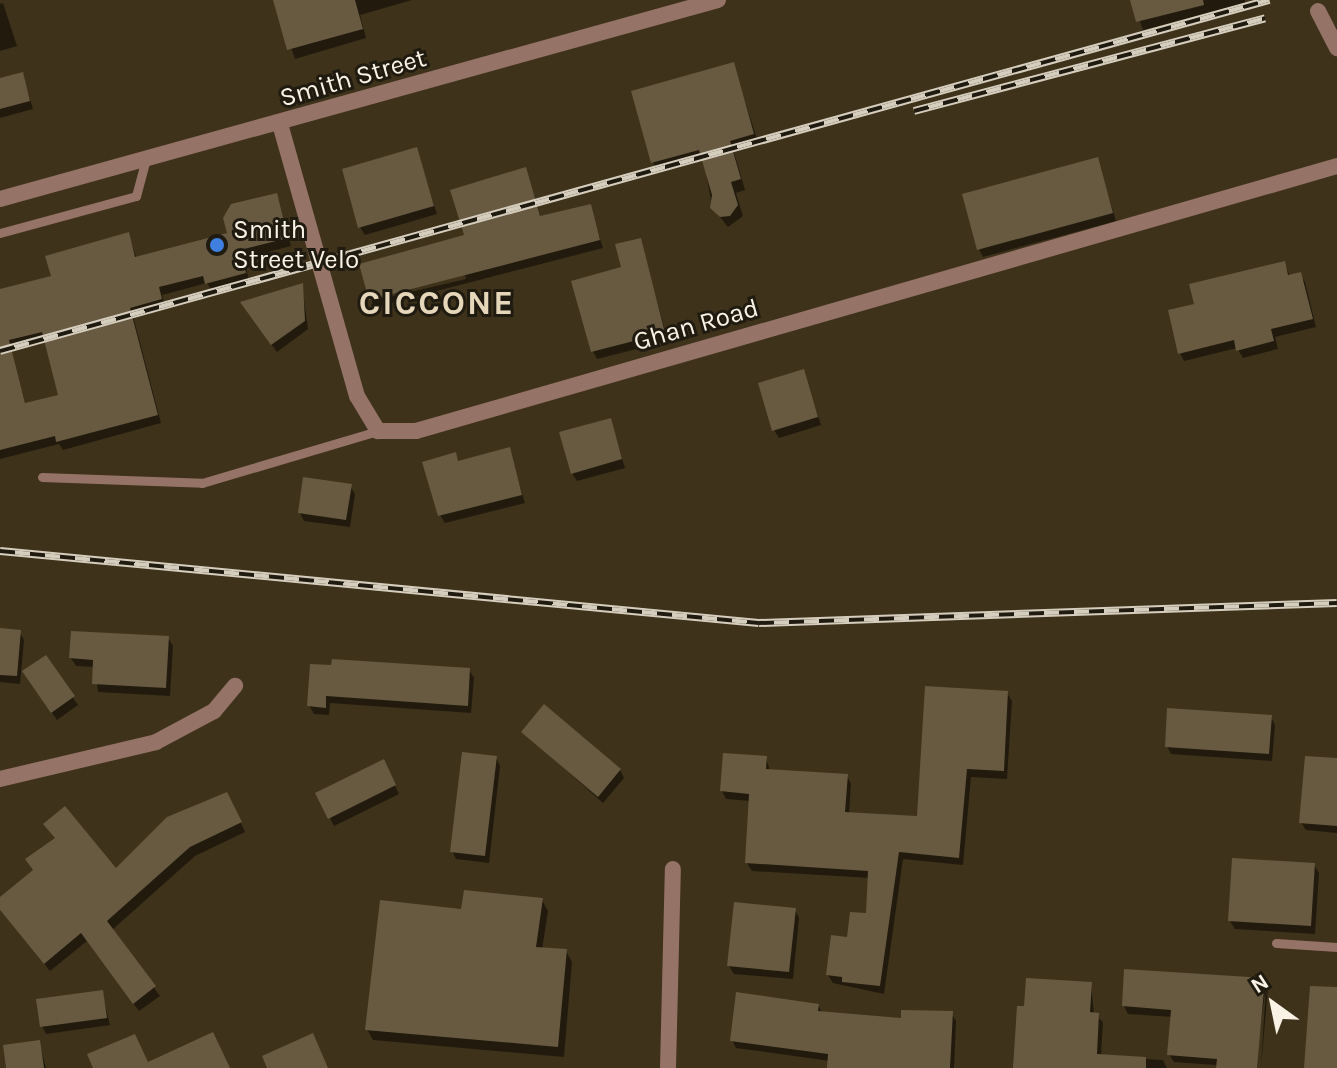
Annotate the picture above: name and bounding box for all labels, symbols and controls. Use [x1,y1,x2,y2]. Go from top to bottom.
street label: Smith Street [276,42,430,114]
place label: Smith Street Velo [233,214,359,276]
marker: Smith Street Velo [208,236,226,254]
district label: CICCONE [359,284,515,324]
street label: Ghan Road [630,292,762,358]
north arrow [1233,964,1313,1044]
text: N [1246,969,1274,999]

